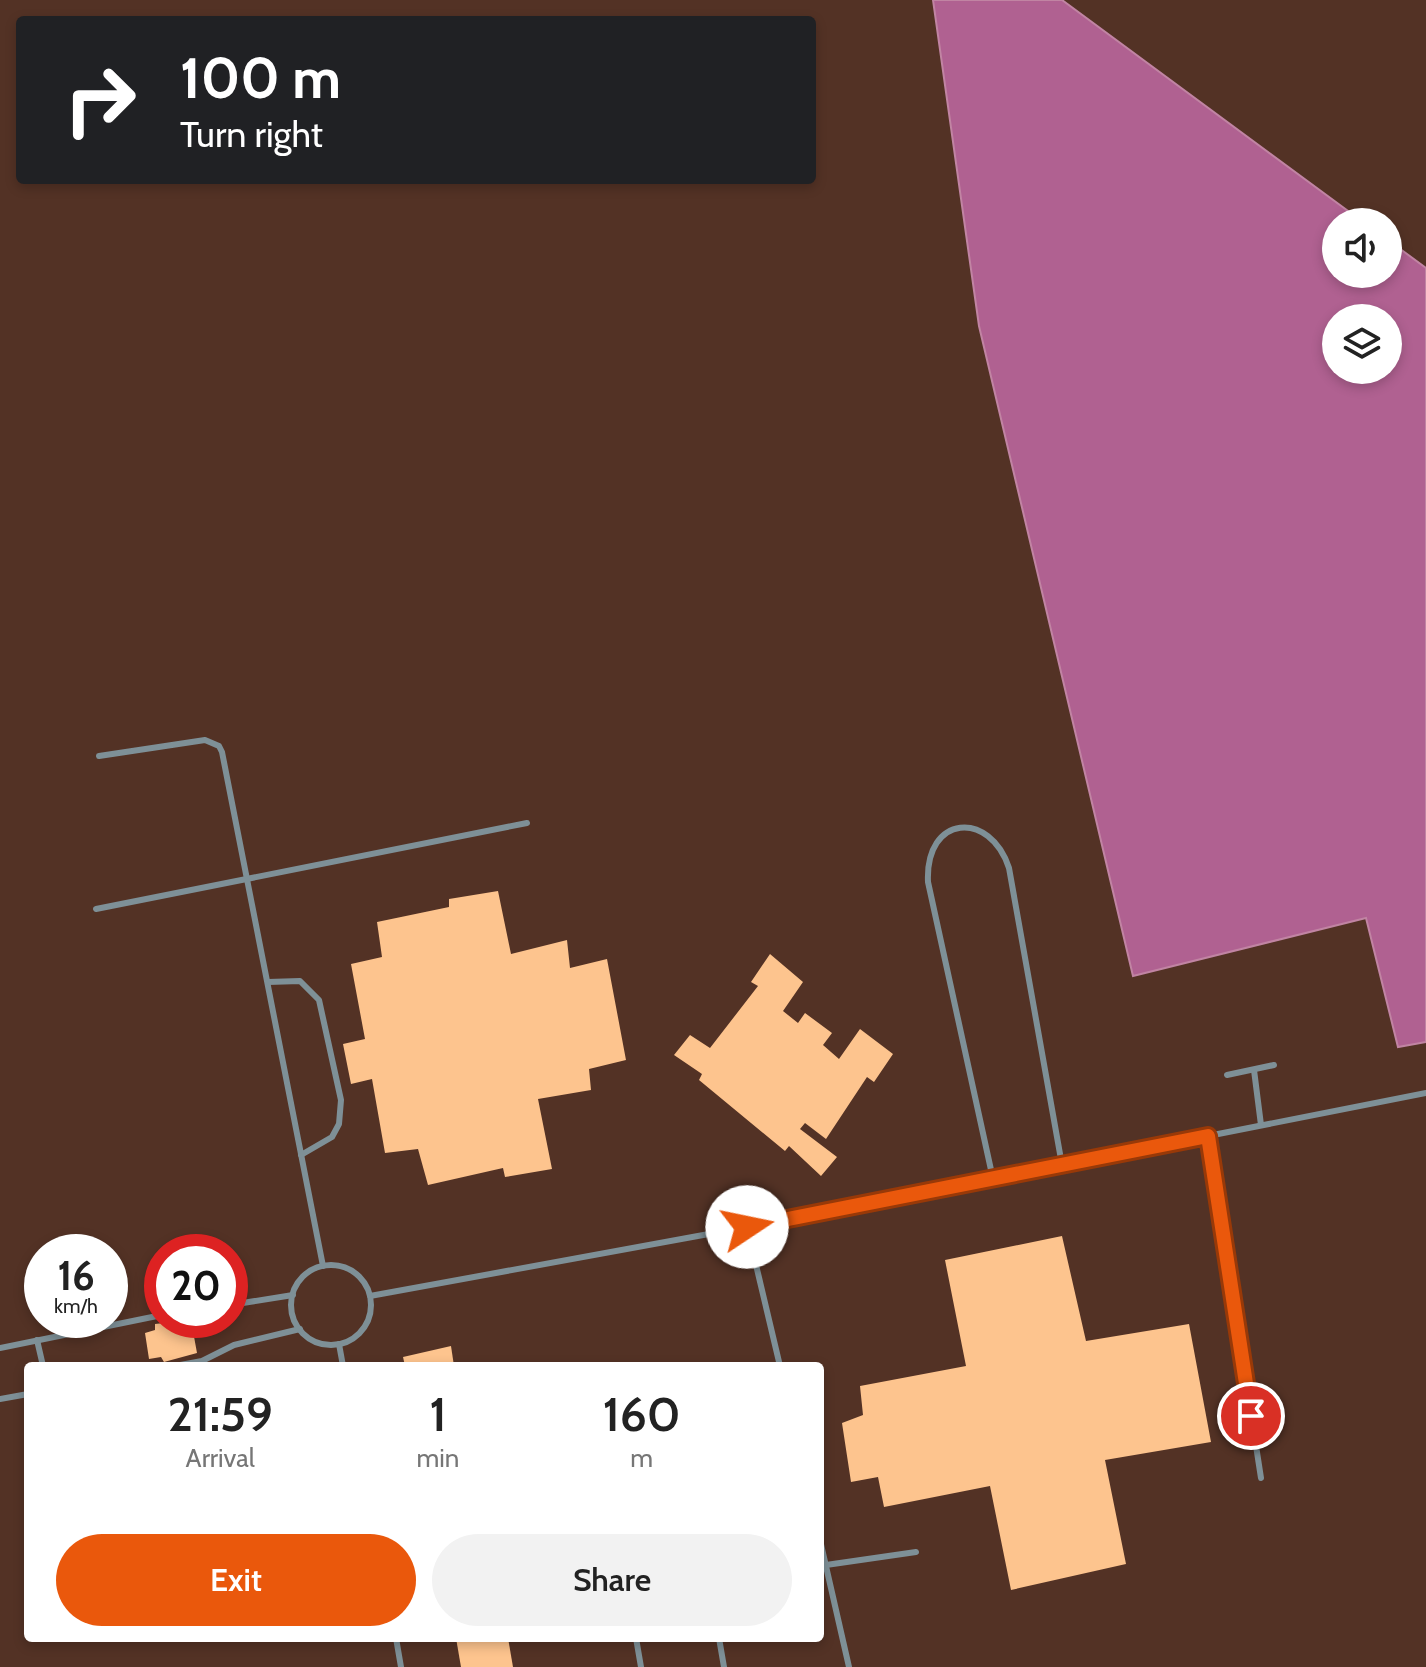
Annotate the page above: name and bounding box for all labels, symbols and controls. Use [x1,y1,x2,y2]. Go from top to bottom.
text: 100 m [180,44,341,112]
icon: right [48,48,152,152]
text: Turn right [180,112,323,156]
map controls [1322,208,1402,384]
button: sound [1322,208,1402,288]
button: layers [1322,304,1402,384]
position arrow [705,1185,789,1269]
speed limit sign: 20 [144,1234,248,1338]
text: 16 [57,1251,95,1300]
text: km/h [54,1294,98,1318]
pin [1217,1382,1285,1450]
text: 21:59 [167,1385,273,1443]
text: 1 [429,1385,446,1443]
text: 160 [603,1385,681,1443]
icon: arrive [1229,1394,1273,1438]
text: Arrival [186,1442,255,1474]
text: min [416,1442,459,1474]
text: m [630,1442,653,1474]
button: Exit [56,1534,416,1626]
button: Share [432,1534,792,1626]

